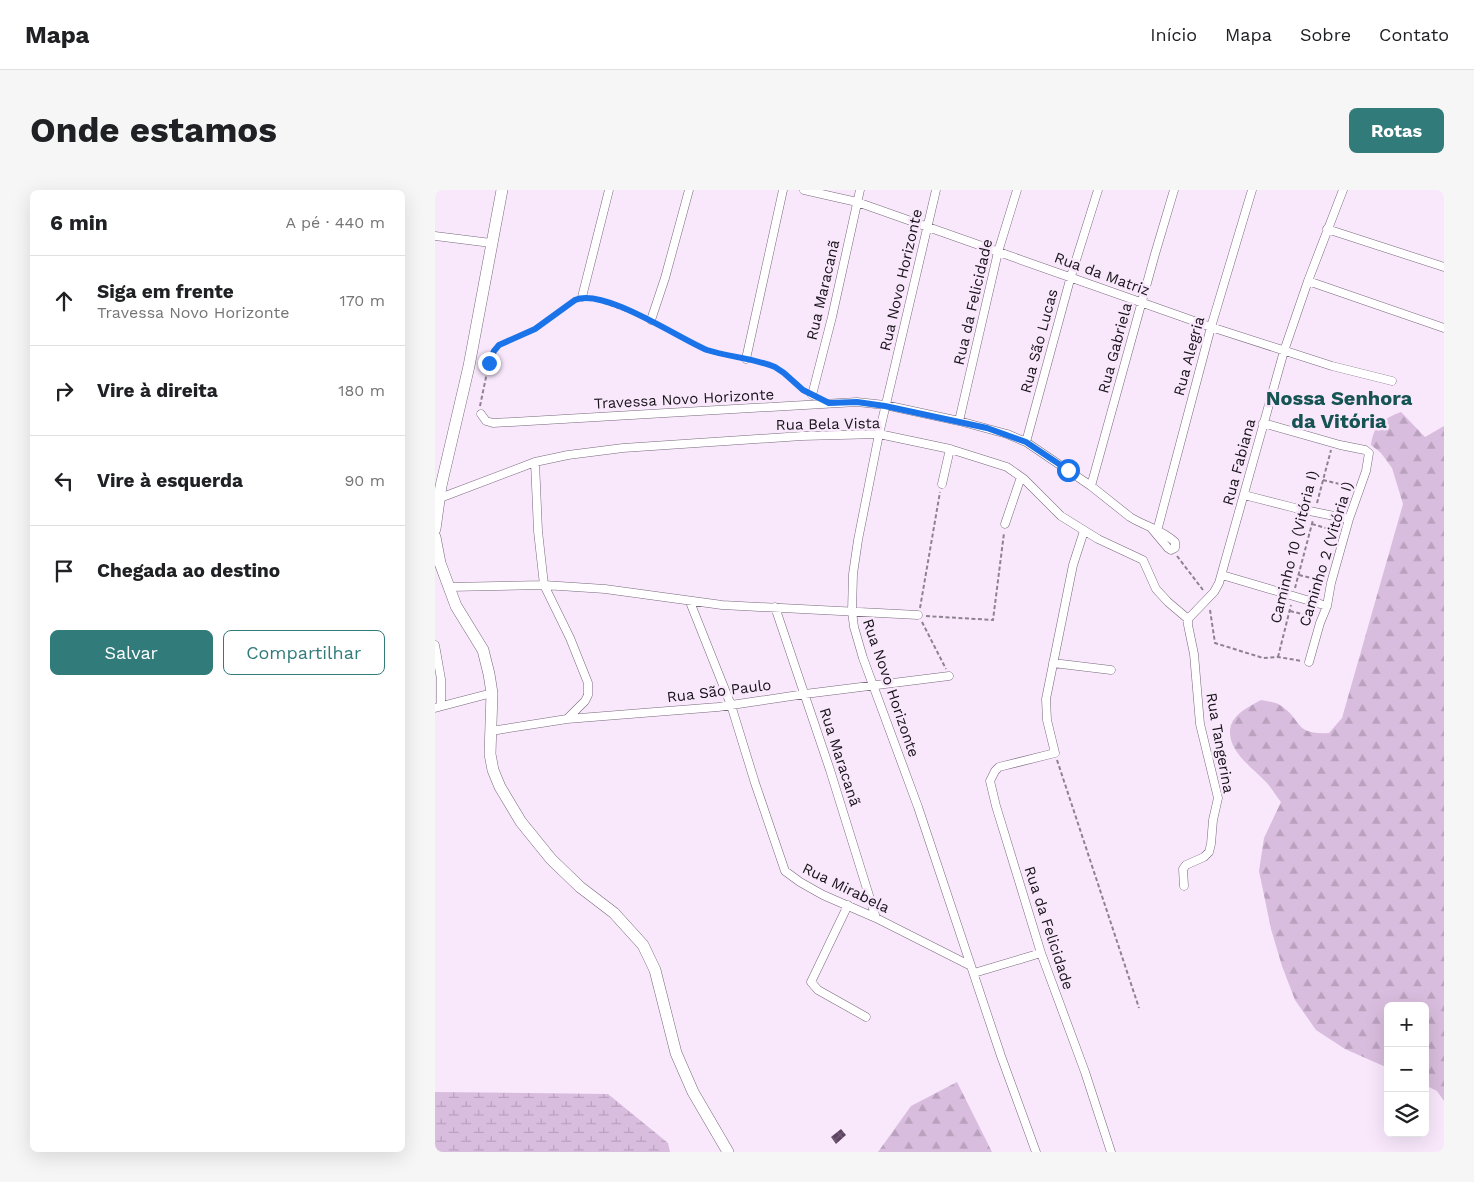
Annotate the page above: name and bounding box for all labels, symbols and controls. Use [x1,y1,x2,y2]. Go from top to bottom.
text: Mapa [25,21,90,49]
text: Início [1150,24,1197,45]
text: Mapa [1225,24,1272,45]
text: Sobre [1300,24,1351,45]
text: Contato [1379,24,1449,45]
button: Rotas [1349,108,1444,153]
text: Onde estamos [30,109,277,151]
street label: Rua Novo Horizonte [876,207,926,353]
text: 6 min [50,210,108,235]
text: A pé · 440 m [286,213,385,232]
street label: Rua Maracanã [803,237,843,342]
street label: Rua da Felicidade [950,237,996,367]
street label: Rua da Matriz [1052,248,1152,300]
text: Siga em frente [97,280,234,303]
icon: ahead [50,287,78,315]
street label: Rua São Lucas [1016,287,1062,395]
text: 170 m [339,291,385,310]
street label: Rua Gabriela [1094,300,1136,395]
text: Travessa Novo Horizonte [97,303,290,322]
street label: Rua Alegria [1170,314,1208,398]
route end [478,352,501,375]
icon: right [50,377,78,405]
text: Vire à direita [97,379,218,402]
text: 180 m [338,381,385,400]
street label: Travessa Novo Horizonte [593,385,775,413]
district label: Nossa Senhora da Vitória [1266,386,1413,433]
street label: Rua Bela Vista [776,414,881,434]
street label: Rua Fabiana [1219,416,1259,507]
route start [1057,459,1080,482]
icon: left [50,467,78,495]
text: Vire à esquerda [97,469,243,492]
street label: Caminho 10 (Vitória I) [1266,469,1322,625]
text: 90 m [344,471,385,490]
street label: Caminho 2 (Vitória I) [1295,479,1357,629]
icon: arrive [50,557,78,585]
text: Chegada ao destino [97,559,280,582]
street label: Rua Novo Horizonte [859,616,923,760]
button: Salvar [50,630,213,675]
button: Compartilhar [223,630,385,675]
street label: Rua São Paulo [666,676,772,706]
street label: Rua Tangerina [1202,691,1238,795]
street label: Rua Maracanã [816,705,865,809]
street label: Rua Mirabela [800,859,893,917]
street label: Rua da Felicidade [1021,864,1077,992]
map controls [1384,1002,1429,1137]
button: + [1384,1002,1429,1047]
button: − [1384,1047,1429,1092]
button: layers [1384,1092,1429,1137]

